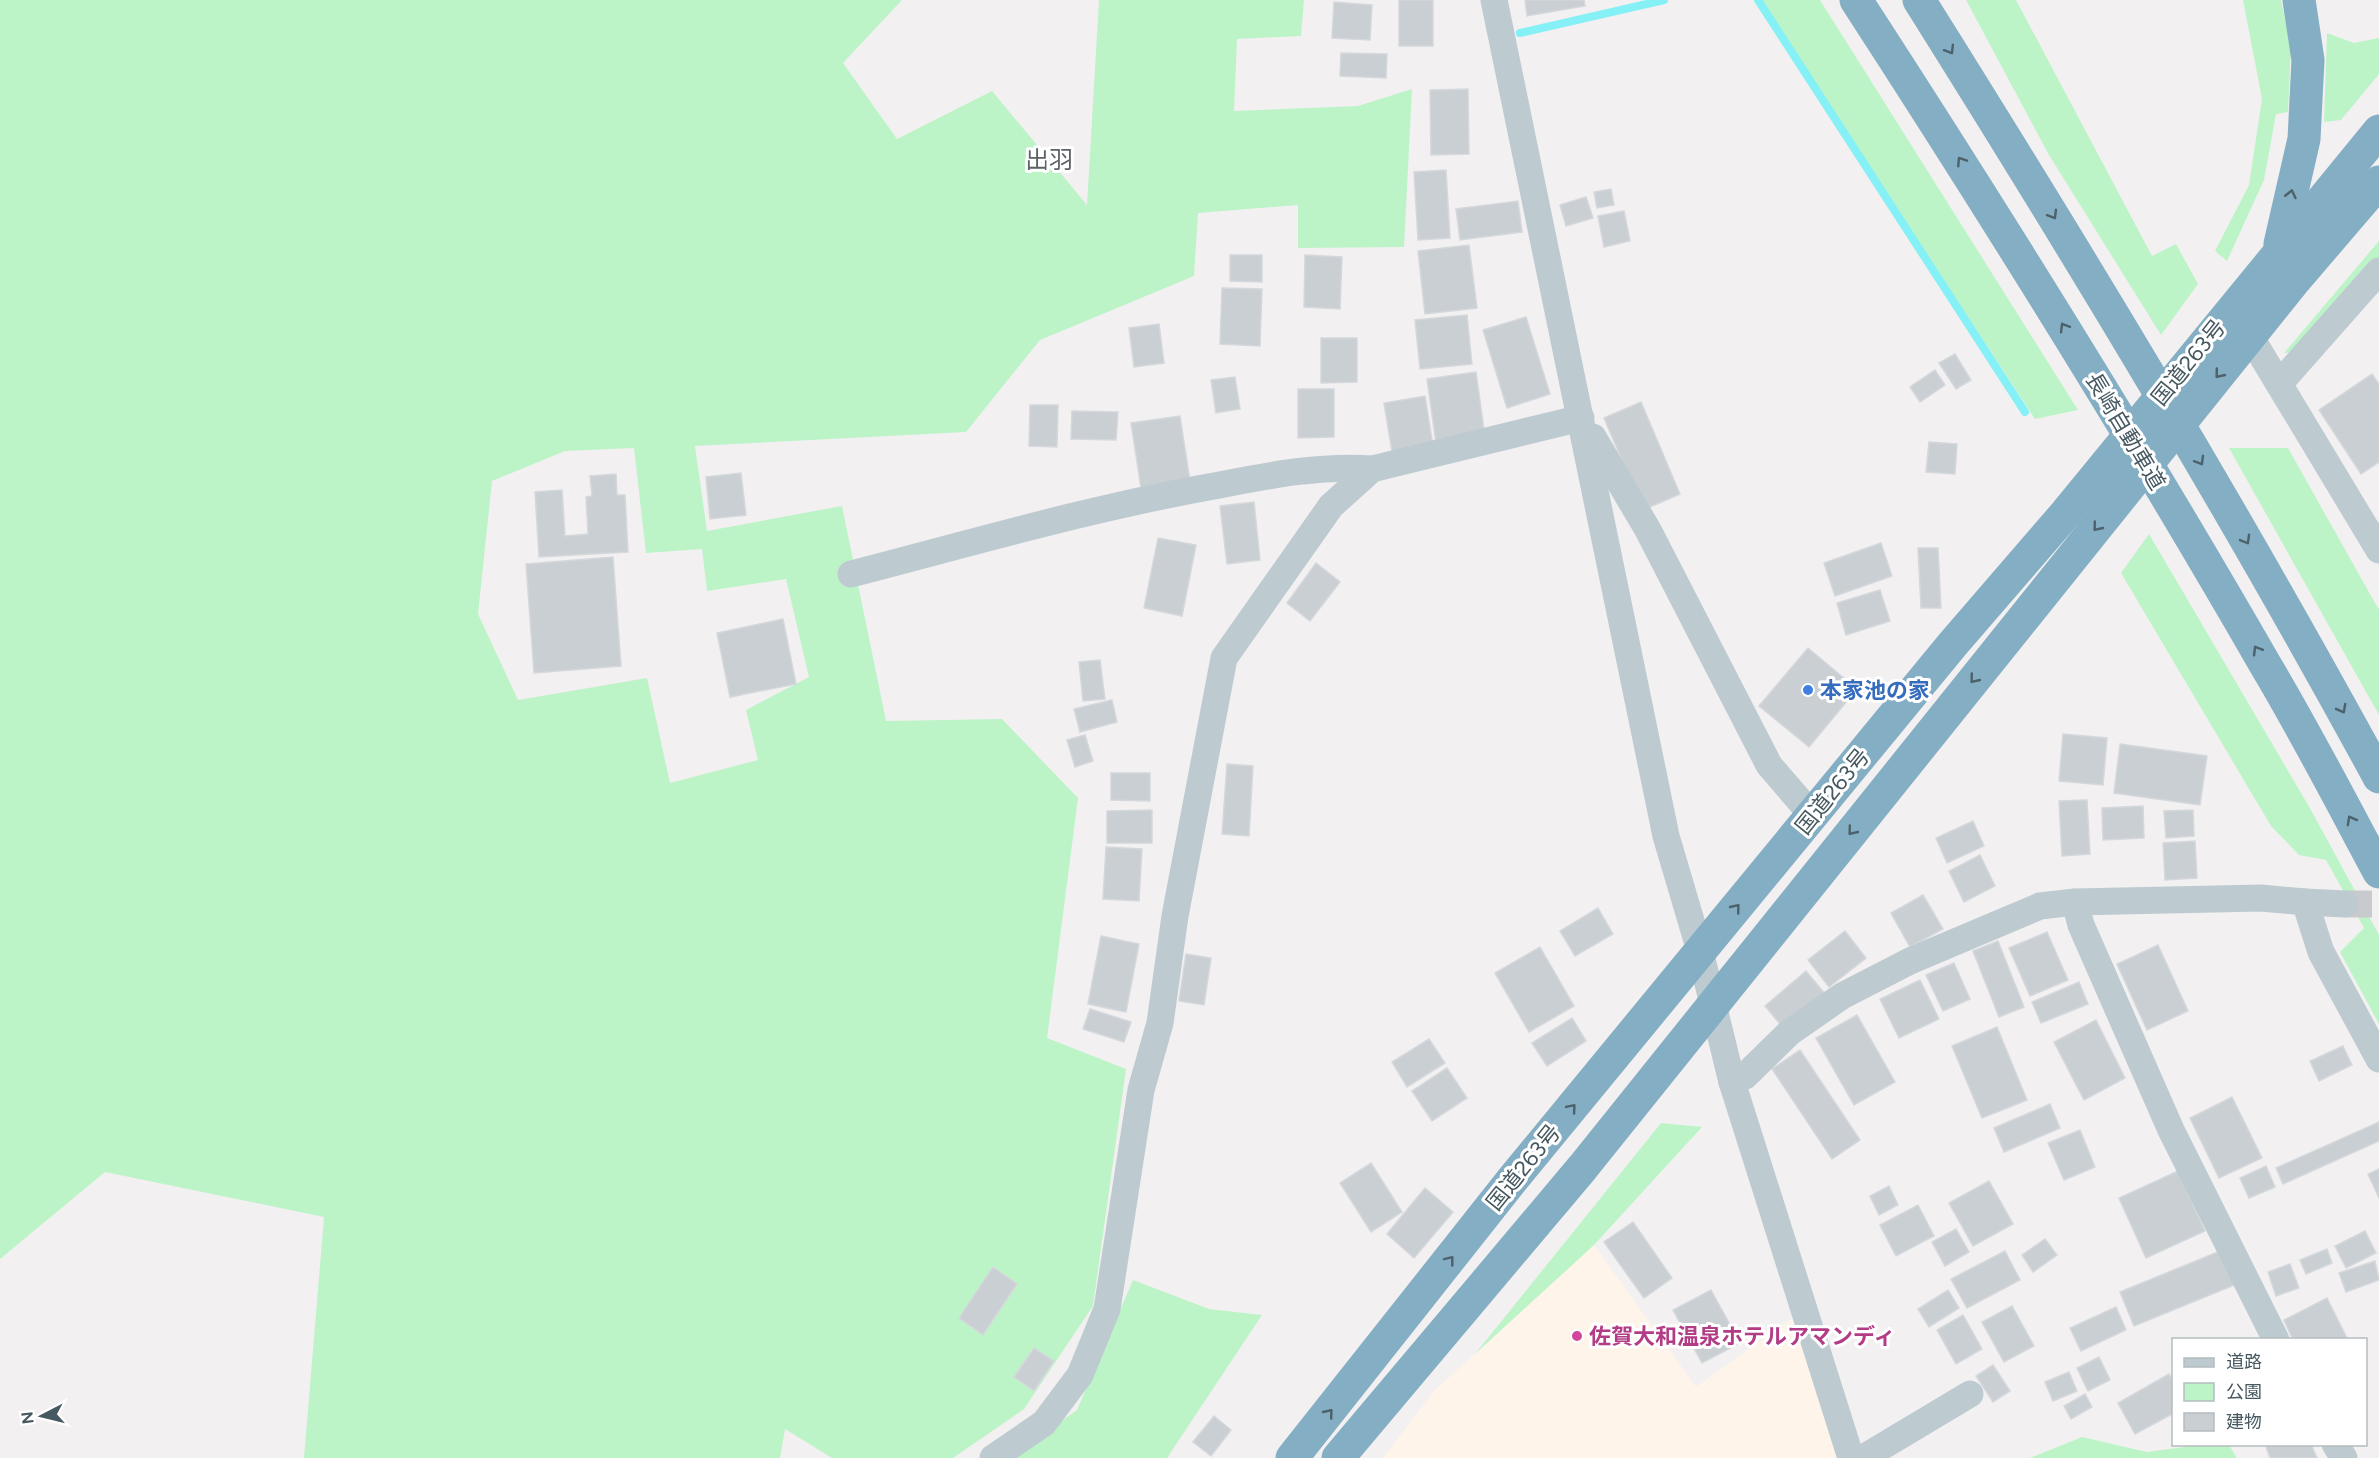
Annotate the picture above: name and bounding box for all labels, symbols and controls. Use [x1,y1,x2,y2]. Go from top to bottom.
one-way arrow [1943,44,1955,54]
district label: 出羽 [1025,145,1073,174]
one-way arrow [1956,157,1968,167]
one-way arrow [2284,190,2297,200]
one-way arrow [2046,209,2057,219]
street label: 国道263号 [2146,314,2231,411]
one-way arrow [2059,323,2071,333]
street label: 長崎自動車道 [2080,368,2171,495]
one-way arrow [2215,368,2226,379]
one-way arrow [2193,455,2204,465]
one-way arrow [2093,520,2104,531]
one-way arrow [2239,534,2251,544]
one-way arrow [2253,646,2264,656]
one-way arrow [1971,672,1982,683]
place label: 本家池の家 [1820,677,1930,704]
marker: 本家池の家 [1801,683,1815,697]
one-way arrow [2335,703,2346,714]
street label: 国道263号 [1790,743,1875,840]
one-way arrow [2347,816,2358,827]
one-way arrow [1849,824,1860,835]
one-way arrow [1728,904,1739,915]
one-way arrow [1565,1104,1576,1115]
street label: 国道263号 [1481,1119,1566,1216]
one-way arrow [1442,1256,1453,1267]
place label: 佐賀大和温泉ホテルアマンディ [1589,1323,1895,1350]
marker: 佐賀大和温泉ホテルアマンディ [1570,1329,1584,1343]
legend [2172,1338,2367,1446]
text: 道路 [2226,1351,2262,1373]
text: 公園 [2226,1381,2262,1403]
north arrow [12,1386,72,1446]
one-way arrow [1322,1409,1333,1420]
text: N [17,1410,38,1425]
text: 建物 [2226,1411,2262,1433]

